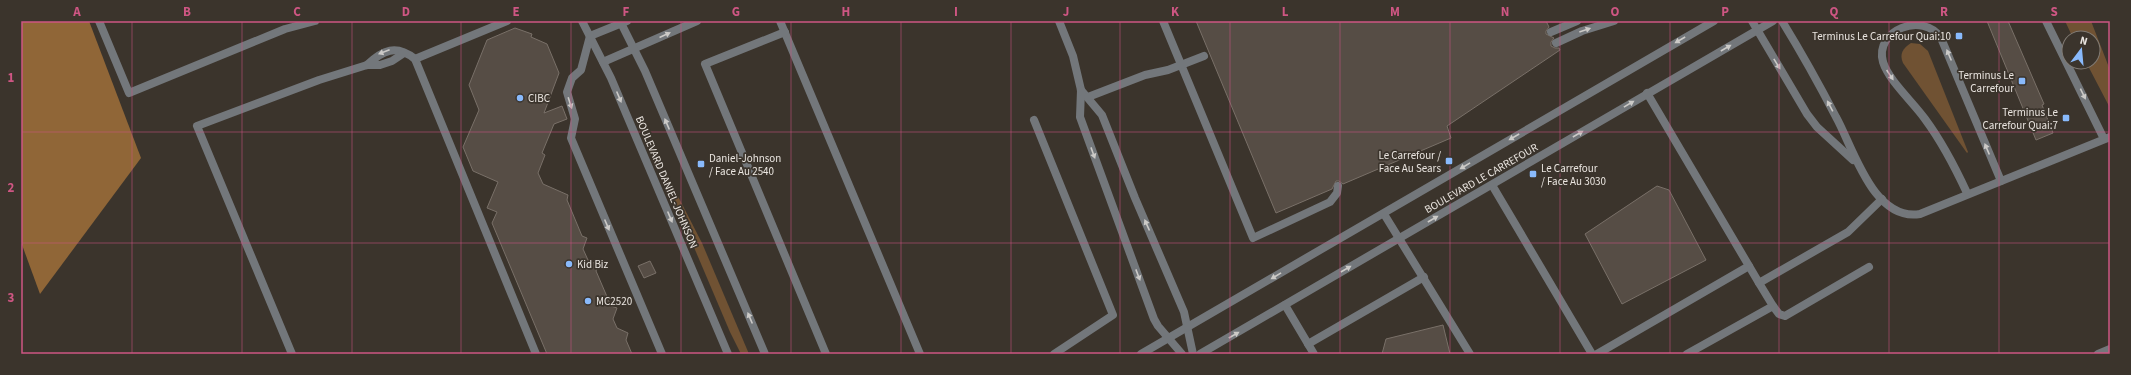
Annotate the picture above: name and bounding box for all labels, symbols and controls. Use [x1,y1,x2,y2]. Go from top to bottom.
text: A [72,3,81,21]
text: B [183,3,191,21]
text: C [293,3,301,21]
text: D [402,3,410,21]
text: E [512,3,520,21]
text: F [623,3,630,21]
text: G [732,3,740,21]
text: H [842,3,850,21]
text: I [954,3,958,21]
text: J [1063,3,1069,21]
text: K [1171,3,1180,21]
text: L [1282,3,1289,21]
text: M [1390,3,1400,21]
text: N [1501,3,1509,21]
text: O [1611,3,1620,21]
text: P [1721,3,1729,21]
text: Q [1830,3,1839,21]
text: R [1940,3,1948,21]
text: S [2050,3,2058,21]
one-way arrow [1579,27,1591,33]
place label: Terminus Le Carrefour Quai:10 [1812,29,1951,44]
north arrow [2061,30,2101,70]
marker: Terminus Le Carrefour Quai:10 [1954,31,1964,41]
one-way arrow [660,32,671,38]
text: N [2078,33,2089,49]
one-way arrow [1674,37,1686,44]
one-way arrow [1721,45,1732,52]
one-way arrow [1945,49,1951,61]
one-way arrow [378,50,390,56]
one-way arrow [1773,58,1780,70]
place label: Terminus Le Carrefour [1958,68,2015,96]
text: 1 [8,69,15,87]
one-way arrow [1886,69,1894,80]
marker: Terminus Le Carrefour [2017,76,2027,86]
one-way arrow [2079,88,2086,100]
place label: CIBC [528,91,550,106]
one-way arrow [616,92,622,103]
marker: CIBC [515,93,525,103]
one-way arrow [567,98,573,110]
one-way arrow [1827,100,1834,112]
one-way arrow [1623,101,1635,108]
place label: Terminus Le Carrefour Quai:7 [1982,105,2059,133]
marker: Terminus Le Carrefour Quai:7 [2061,113,2071,123]
street label: BOULEVARD DANIEL-JOHNSON [632,114,701,251]
one-way arrow [663,117,669,129]
one-way arrow [1572,130,1584,137]
one-way arrow [1508,133,1520,140]
street label: BOULEVARD LE CARREFOUR [1422,140,1541,217]
one-way arrow [1984,144,1990,155]
one-way arrow [1090,148,1096,160]
place label: Le Carrefour / Face Au Sears [1378,148,1441,176]
place label: Daniel-Johnson / Face Au 2540 [709,151,781,179]
marker: Le Carrefour / Face Au Sears [1444,156,1454,166]
marker: Daniel-Johnson / Face Au 2540 [696,159,706,169]
place label: Le Carrefour / Face Au 3030 [1541,161,1606,189]
one-way arrow [1459,162,1471,169]
marker: Le Carrefour / Face Au 3030 [1528,169,1538,179]
text: 2 [8,179,15,197]
one-way arrow [667,212,673,223]
one-way arrow [1427,215,1439,222]
one-way arrow [1143,219,1150,231]
one-way arrow [604,220,610,231]
place label: Kid Biz [577,257,609,272]
marker: Kid Biz [564,259,574,269]
one-way arrow [1340,266,1352,273]
one-way arrow [1135,270,1141,282]
one-way arrow [1270,272,1282,279]
text: 3 [8,289,15,307]
place label: MC2520 [596,294,632,309]
marker: MC2520 [583,296,593,306]
one-way arrow [746,312,753,324]
one-way arrow [1228,331,1240,338]

